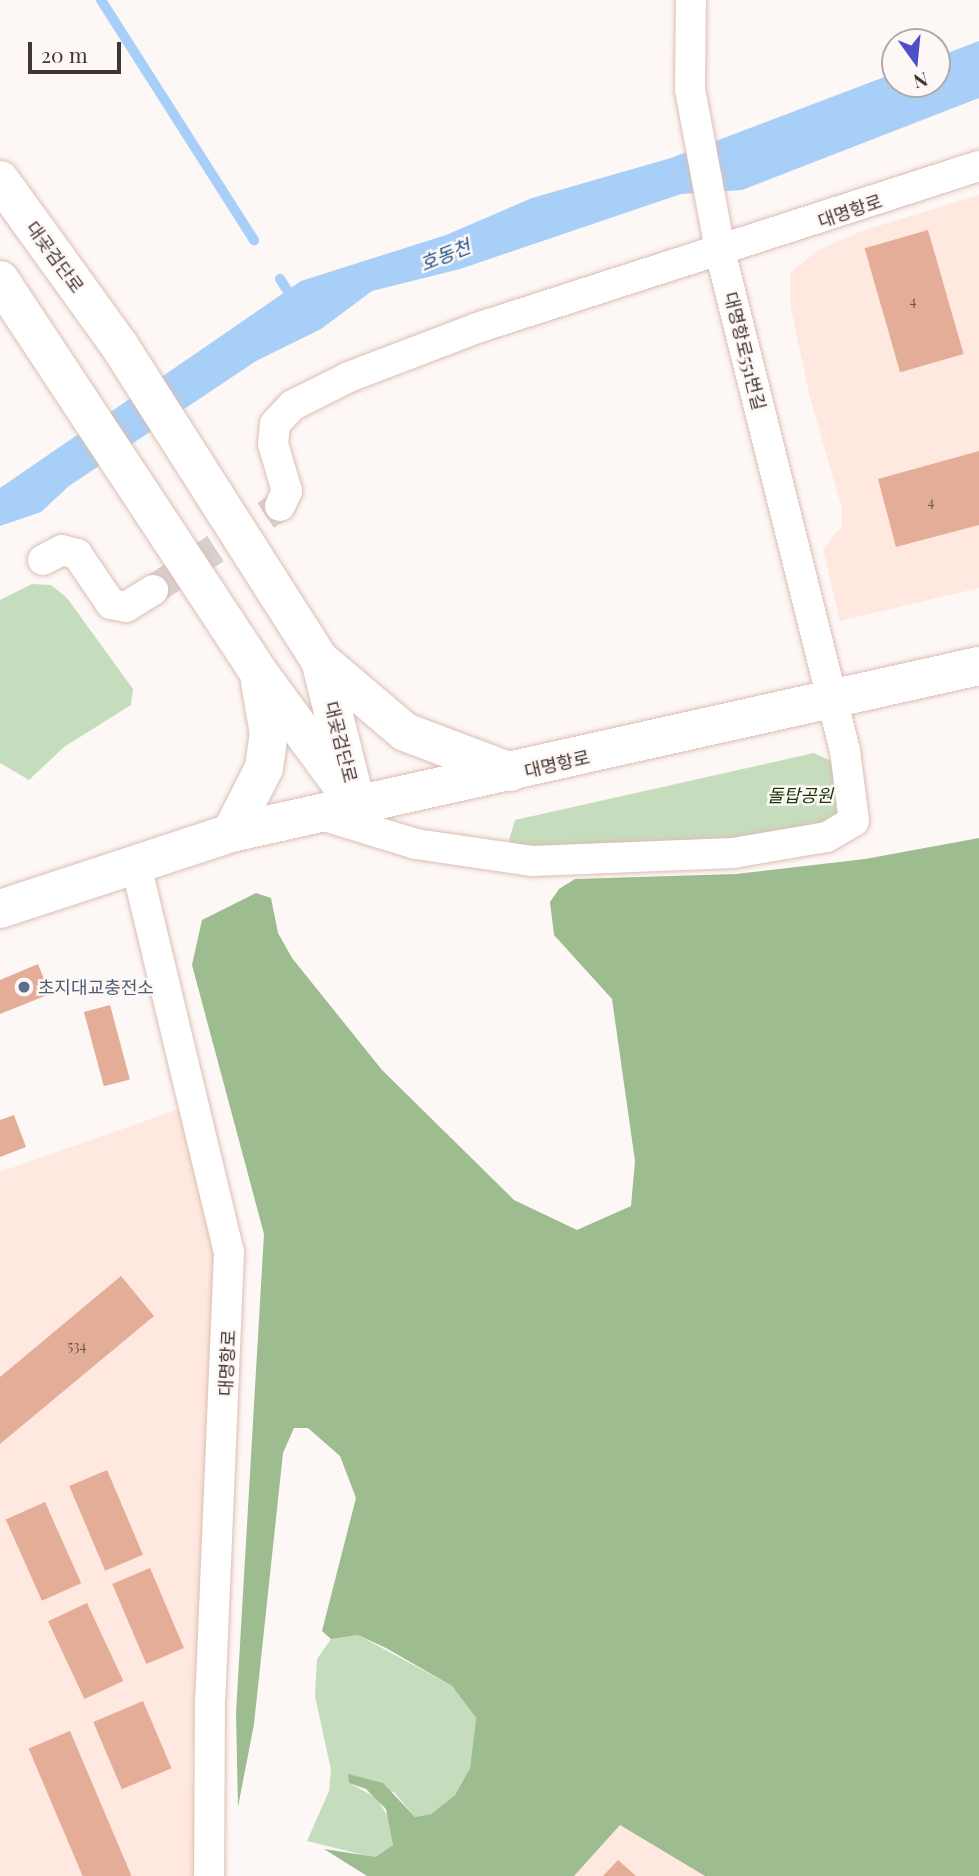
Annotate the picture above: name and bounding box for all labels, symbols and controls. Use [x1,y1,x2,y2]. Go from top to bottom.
scale bar [32,28,124,72]
north arrow [881,28,951,98]
text: 20 m [41,40,88,68]
text: N [911,67,931,96]
street label: 대명항로 [815,190,885,232]
street label: 대곶검단로 [22,217,88,297]
water label: 호동천 [416,235,474,275]
street label: 대명항로551번길 [720,290,770,412]
house number: 4 [910,293,916,309]
house number: 4 [928,494,934,510]
street label: 대곶검단로 [321,699,361,785]
street label: 대명항로 [522,746,592,782]
park label: 돌탑공원 [767,784,833,806]
place label: 초지대교충전소 [38,976,154,998]
marker: 초지대교충전소 [16,979,32,995]
street label: 대명항로 [214,1329,240,1397]
house number: 534 [67,1338,87,1354]

